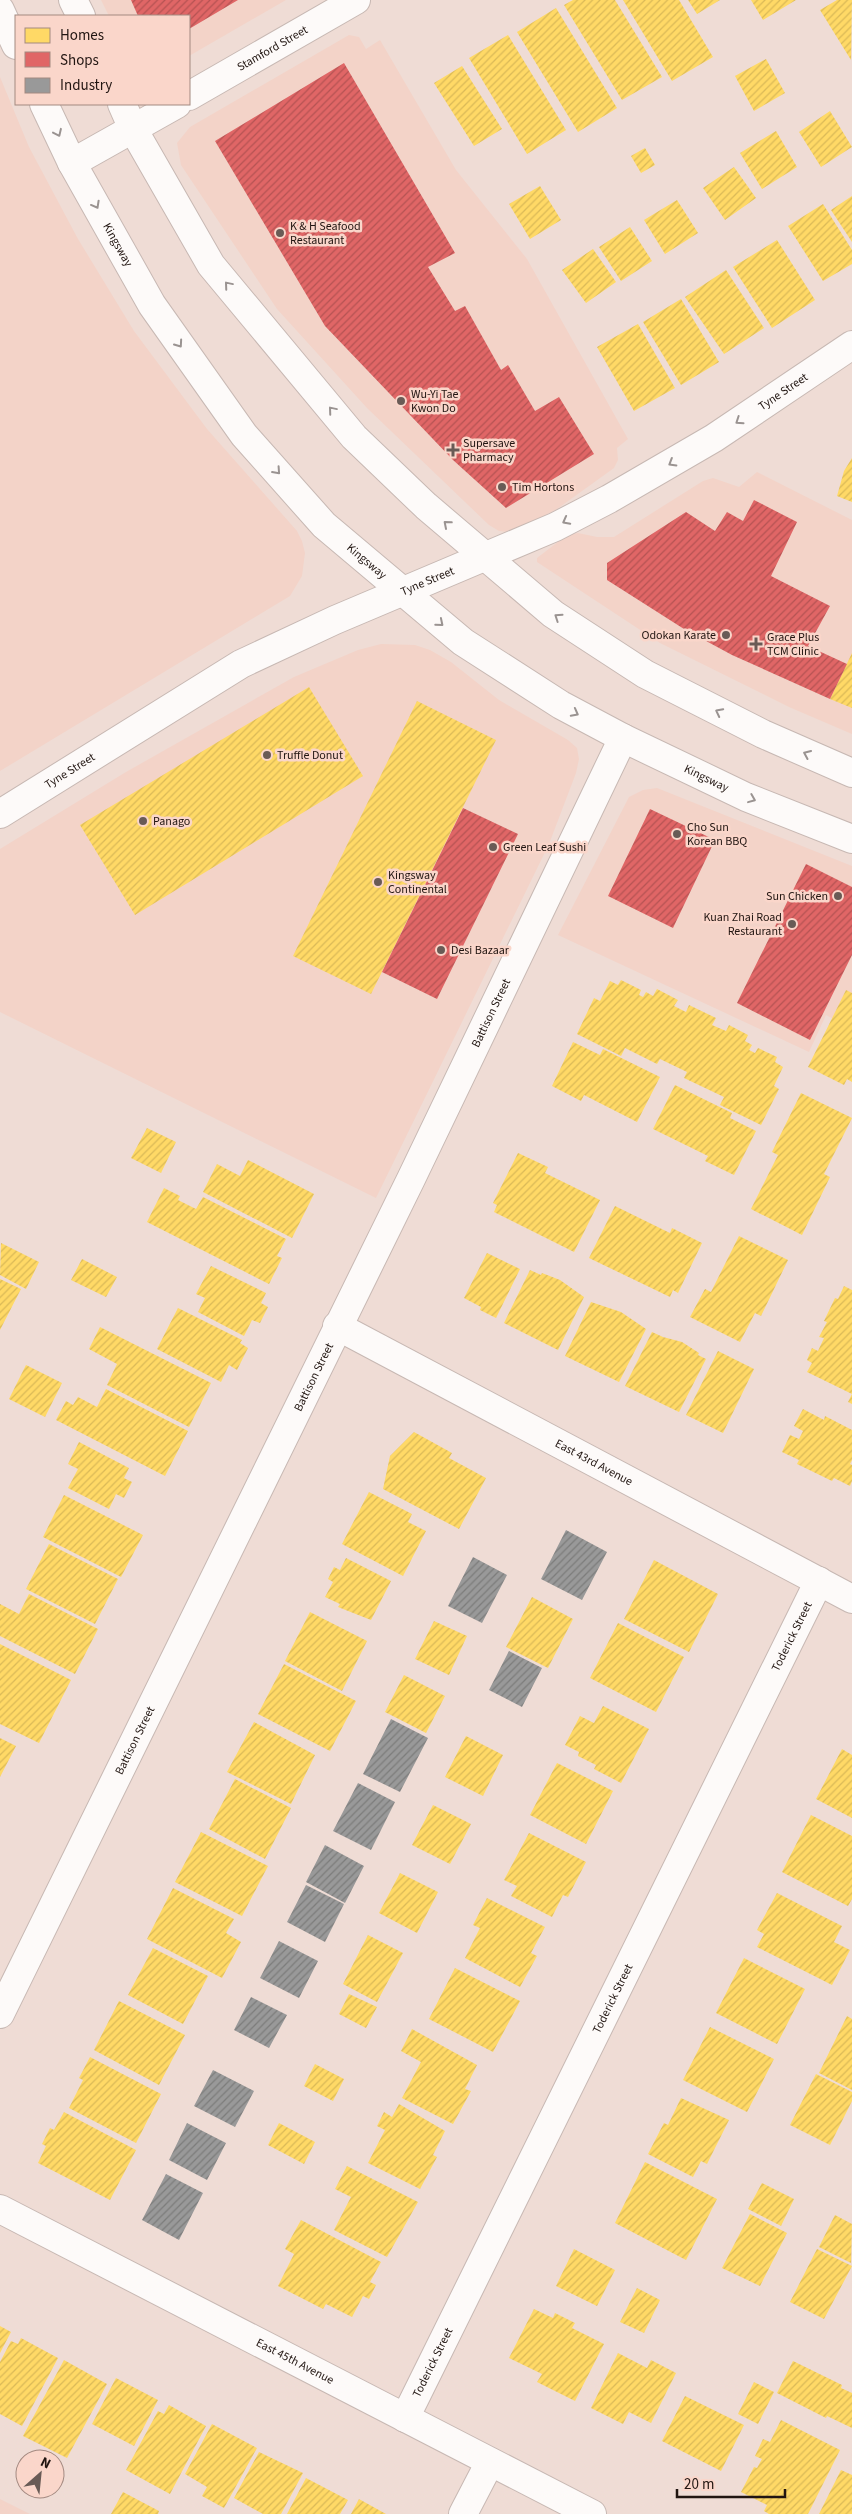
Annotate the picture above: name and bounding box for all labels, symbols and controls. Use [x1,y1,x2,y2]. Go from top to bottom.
legend [15,15,190,105]
street label: Stamford Street [234,22,311,76]
text: Homes [60,25,104,46]
text: Shops [60,50,99,71]
text: Industry [60,75,112,96]
one-way arrow [51,128,62,137]
one-way arrow [89,200,99,209]
place label: K & H Seafood Restaurant [290,218,361,249]
street label: Kingsway [98,220,137,270]
marker: K & H Seafood Restaurant [274,227,286,239]
one-way arrow [225,282,234,291]
one-way arrow [174,338,182,347]
street label: Tyne Street [755,369,812,415]
place label: Wu-Yi Tae Kwon Do [411,386,459,417]
marker: Wu-Yi Tae Kwon Do [395,395,407,407]
one-way arrow [328,407,337,416]
one-way arrow [735,415,745,424]
place label: Supersave Pharmacy [463,435,515,466]
marker: Supersave Pharmacy [447,444,459,456]
one-way arrow [668,457,677,467]
one-way arrow [271,466,280,475]
place label: Tim Hortons [512,479,574,496]
marker: Tim Hortons [496,481,508,493]
one-way arrow [562,515,571,525]
one-way arrow [444,521,453,530]
street label: Kingsway [343,540,391,584]
street label: Tyne Street [398,563,457,600]
one-way arrow [554,613,563,623]
one-way arrow [434,617,443,626]
place label: Odokan Karate [641,627,716,644]
marker: Odokan Karate [720,629,732,641]
place label: Grace Plus TCM Clinic [767,629,820,660]
marker: Grace Plus TCM Clinic [749,637,763,651]
one-way arrow [569,707,578,717]
one-way arrow [716,708,725,718]
place label: Truffle Donut [277,747,343,764]
street label: Tyne Street [41,749,98,793]
marker: Truffle Donut [261,749,273,761]
one-way arrow [803,749,812,760]
street label: Kingsway [681,761,732,797]
one-way arrow [747,793,756,804]
place label: Panago [153,813,190,830]
marker: Panago [137,815,149,827]
place label: Cho Sun Korean BBQ [687,819,747,850]
marker: Cho Sun Korean BBQ [671,828,683,840]
place label: Green Leaf Sushi [503,839,586,856]
marker: Green Leaf Sushi [487,841,499,853]
place label: Kingsway Continental [388,867,447,898]
marker: Kingsway Continental [372,876,384,888]
place label: Sun Chicken [766,888,828,905]
marker: Sun Chicken [832,890,844,902]
place label: Kuan Zhai Road Restaurant [704,909,782,940]
marker: Kuan Zhai Road Restaurant [786,918,798,930]
place label: Desi Bazaar [451,942,510,959]
marker: Desi Bazaar [435,944,447,956]
street label: Battison Street [468,976,515,1050]
street label: Battison Street [290,1340,338,1414]
street label: East 43rd Avenue [552,1435,636,1490]
street label: Toderick Street [768,1599,816,1674]
street label: Battison Street [111,1703,159,1778]
street label: Toderick Street [589,1961,637,2036]
street label: Toderick Street [409,2325,457,2400]
street label: East 45th Avenue [253,2334,337,2389]
north arrow [15,2449,65,2499]
text: N [37,2452,54,2474]
scale bar [677,2466,784,2498]
text: 20 m [684,2474,714,2495]

